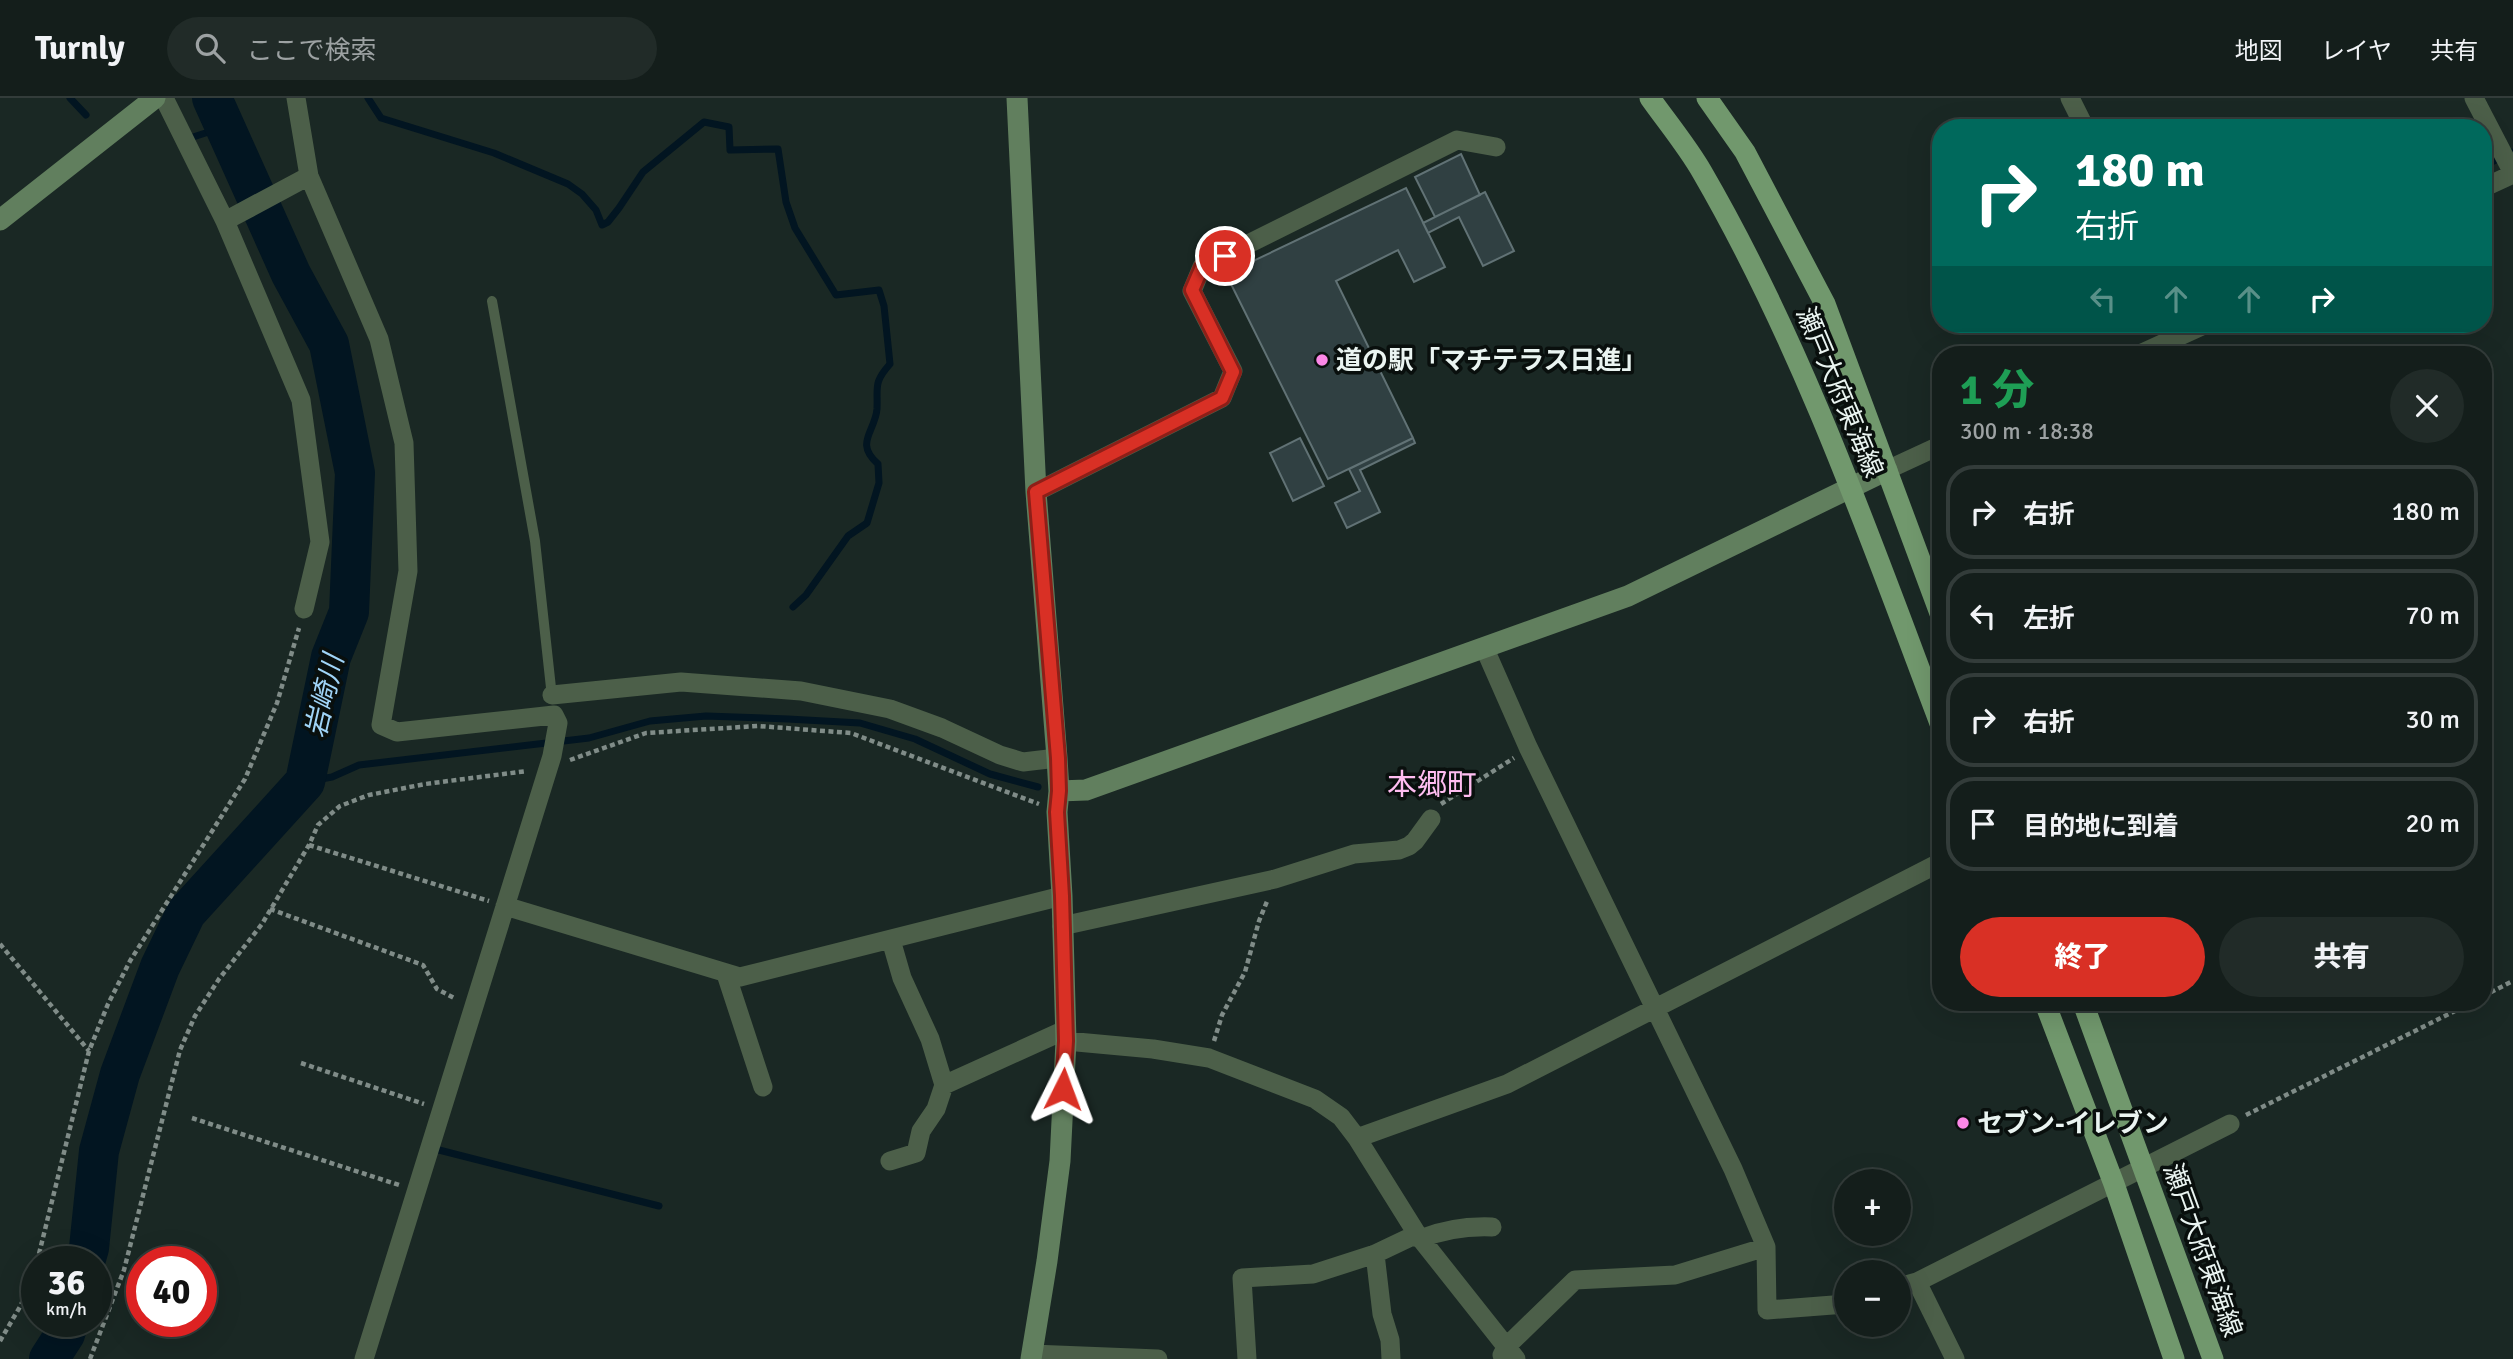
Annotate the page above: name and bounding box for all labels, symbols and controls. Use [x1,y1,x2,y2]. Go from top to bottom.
search box [167,17,657,80]
text: Turnly [35,28,125,69]
icon: search [191,29,229,67]
text: ここで検索 [247,35,377,67]
text: 地図 [2235,36,2283,66]
text: レイヤ [2321,36,2392,66]
text: 共有 [2430,36,2478,66]
text: 180 m [2075,140,2205,200]
icon: right [1960,147,2051,238]
text: 右折 [2075,207,2139,246]
pin [1195,226,1255,286]
icon: arrive [1206,237,1244,275]
icon: left [2084,280,2122,318]
icon: ahead [2157,280,2195,318]
icon: ahead [2230,280,2268,318]
icon: right [2303,280,2341,318]
street label: 瀬戸大府東海線 [1789,302,1889,482]
place label: 道の駅「マチテラス日進」 [1336,345,1647,377]
marker: 道の駅「マチテラス日進」 [1314,352,1330,368]
text: 1 分 [1960,365,2034,416]
button: close [2390,369,2464,443]
text: 300 m · 18:38 [1960,417,2094,446]
icon: right [1964,493,2002,531]
text: 180 m [2391,496,2460,528]
text: 右折 [2023,499,2075,531]
icon: left [1964,597,2002,635]
text: 70 m [2405,600,2460,632]
text: 左折 [2023,603,2075,635]
water label: 岩崎川 [299,649,352,741]
icon: right [1964,701,2002,739]
text: 30 m [2405,704,2460,736]
text: 右折 [2023,707,2075,739]
district label: 本郷町 [1387,767,1477,804]
icon: arrive [1964,805,2002,843]
text: 20 m [2405,808,2460,840]
text: 目的地に到着 [2023,811,2179,843]
button: 終了 [1960,917,2205,997]
button: 共有 [2219,917,2464,997]
position arrow [1026,1052,1100,1126]
place label: セブン-イレブン [1977,1108,2169,1140]
marker: セブン-イレブン [1955,1115,1971,1131]
street label: 瀬戸大府東海線 [2156,1159,2248,1341]
map controls [1834,1169,1911,1337]
button: + [1834,1169,1911,1246]
speed limit sign: 40 [126,1246,217,1337]
button: − [1834,1260,1911,1337]
text: 36 [48,1261,85,1304]
text: km/h [46,1298,87,1320]

